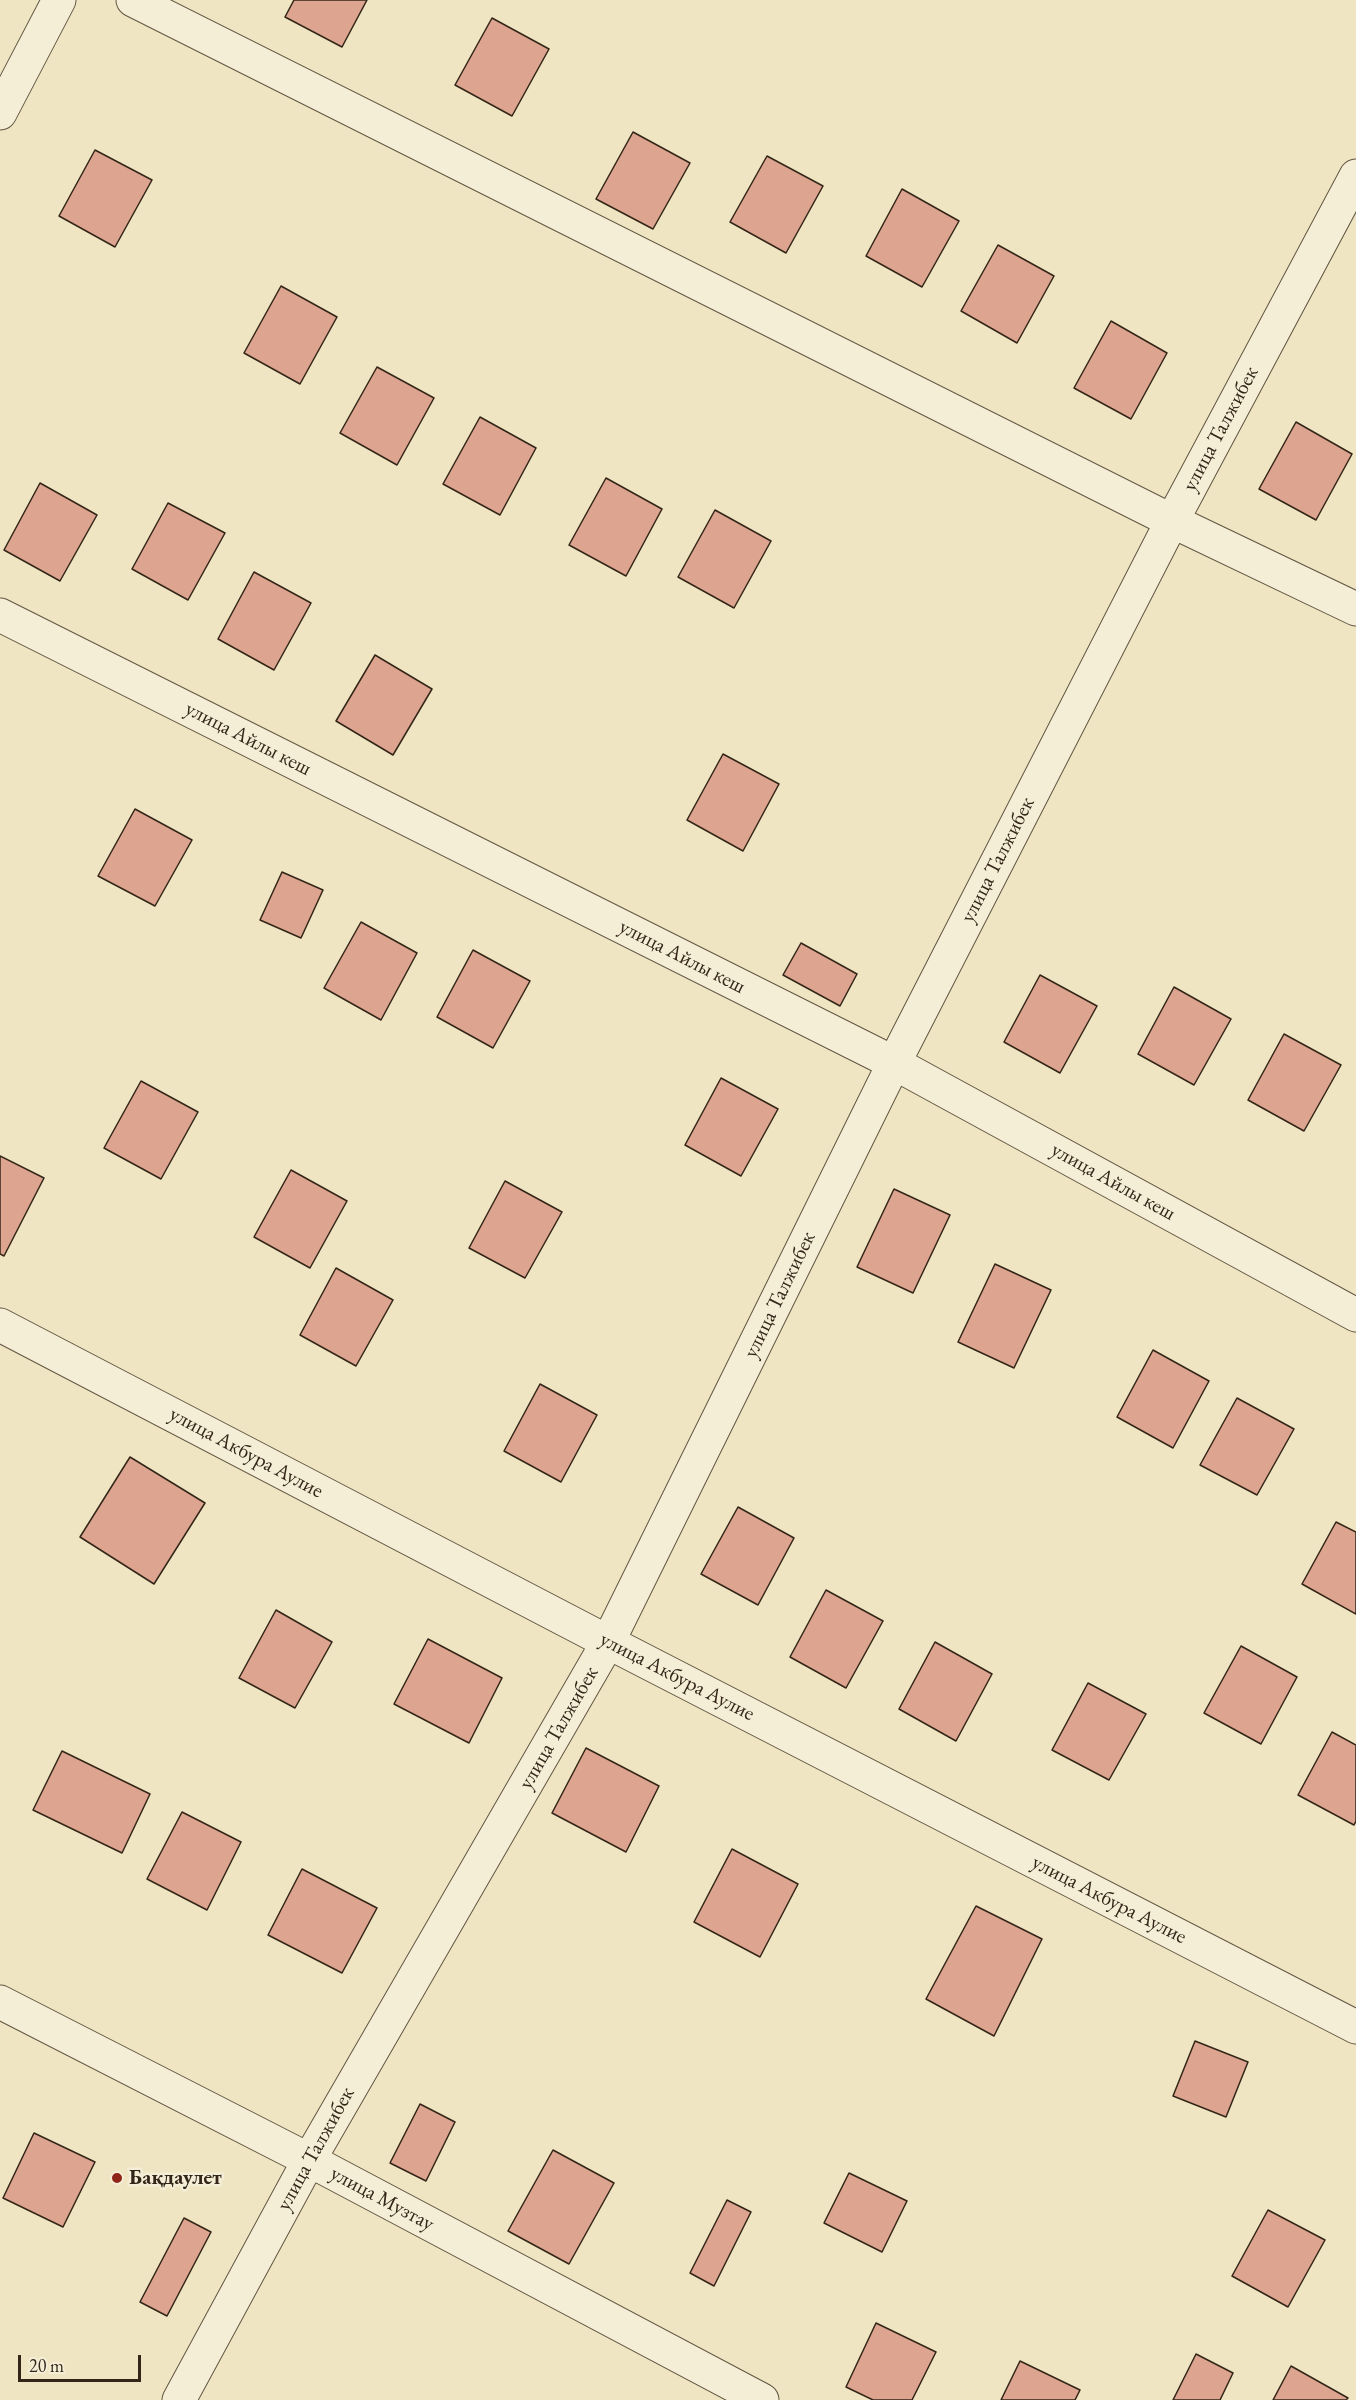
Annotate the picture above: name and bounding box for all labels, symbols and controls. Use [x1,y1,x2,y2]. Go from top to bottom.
street label: улица Талжибек [1178,362,1264,496]
street label: улица Айлы кеш [181,696,315,782]
street label: улица Талжибек [956,793,1040,927]
street label: улица Айлы кеш [615,914,749,1000]
street label: улица Айлы кеш [1046,1137,1180,1227]
street label: улица Талжибек [739,1228,821,1362]
street label: улица Акбура Аулие [165,1402,327,1504]
street label: улица Акбура Аулие [595,1627,759,1727]
street label: улица Талжибек [514,1662,604,1794]
street label: улица Акбура Аулие [1027,1850,1191,1950]
street label: улица Талжибек [272,2083,360,2215]
street label: улица Музтау [326,2161,438,2237]
place label: Бақдаулет [129,2165,222,2191]
marker: Бақдаулет [110,2171,124,2185]
scale bar [21,2343,144,2381]
text: 20 m [29,2354,64,2377]

